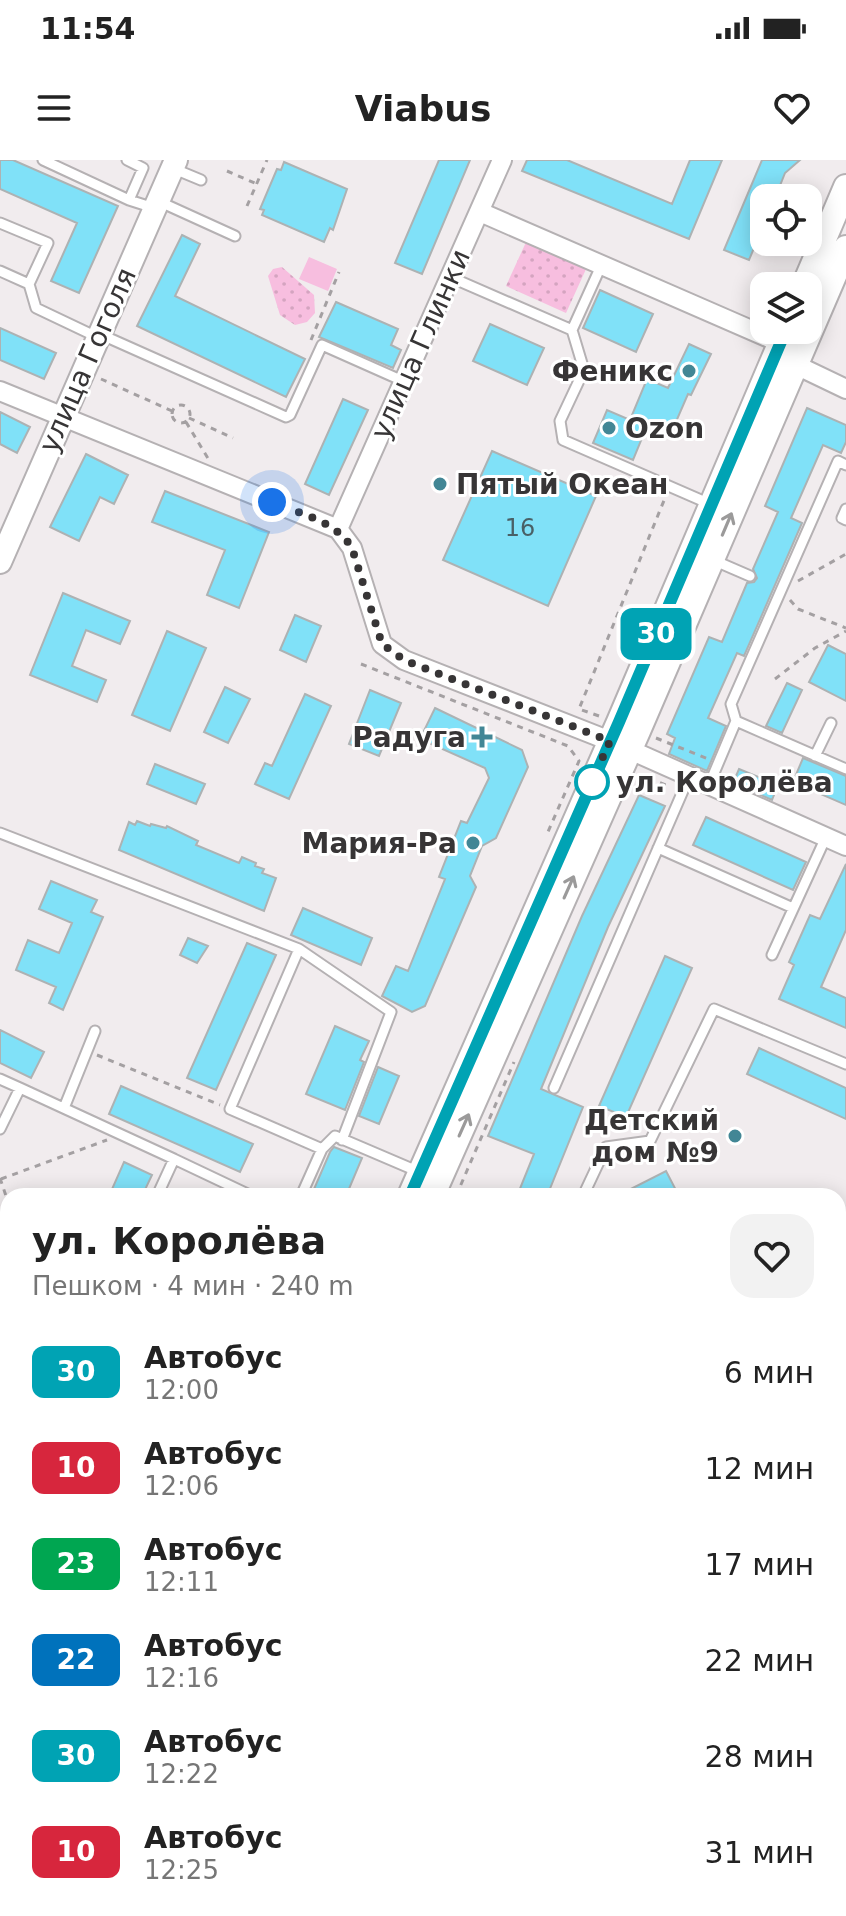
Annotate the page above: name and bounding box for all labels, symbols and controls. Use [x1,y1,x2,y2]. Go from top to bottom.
text: 11:54 [40,11,136,46]
icon: menu [32,86,76,130]
icon: heart [770,86,814,130]
text: Viabus [355,88,491,129]
map controls [750,184,822,344]
button: locate [750,184,822,256]
street label: улица Глинки [364,244,477,444]
street label: улица Гоголя [32,263,143,458]
button: layers [750,272,822,344]
place label: Феникс [552,355,673,388]
marker: Феникс [680,362,698,380]
place label: Ozon [625,412,704,445]
marker: Ozon [600,419,618,437]
place label: Пятый Океан [456,468,668,501]
marker: Пятый Океан [431,475,449,493]
your location [252,482,292,522]
one-way arrow [721,512,736,537]
house number: 16 [505,514,535,542]
line badge: 30 [620,608,692,660]
text: 30 [637,617,675,650]
place label: Радуга [352,721,466,754]
marker: Радуга [473,728,491,746]
marker: ул. Королёва [575,765,609,799]
place label: ул. Королёва [616,766,833,799]
place label: Мария-Ра [302,827,457,860]
marker: Мария-Ра [464,834,482,852]
one-way arrow [562,875,577,900]
place label: Детский дом №9 [584,1104,719,1169]
one-way arrow [457,1113,472,1137]
marker: Детский дом №9 [726,1127,744,1145]
button: heart [730,1214,814,1298]
text: ул. Королёва [32,1219,326,1263]
text: Пешком · 4 мин · 240 m [32,1271,354,1301]
text: Автобус [144,1340,283,1375]
text: 30 [57,1355,95,1388]
text: 6 мин [724,1355,814,1390]
text: 12:00 [144,1375,219,1405]
text: Автобус [144,1436,283,1471]
text: 10 [57,1451,95,1484]
text: 12 мин [705,1451,814,1486]
text: 12:06 [144,1471,219,1501]
text: Автобус [144,1532,283,1567]
text: 23 [57,1547,95,1580]
text: 17 мин [705,1547,814,1582]
text: 12:11 [144,1567,219,1597]
text: Автобус [144,1628,283,1663]
text: 22 [57,1643,95,1676]
text: 22 мин [705,1643,814,1678]
text: 12:16 [144,1663,219,1693]
text: Автобус [144,1724,283,1759]
text: 30 [57,1739,95,1772]
text: 28 мин [705,1739,814,1774]
text: 12:22 [144,1759,219,1789]
text: Автобус [144,1820,283,1855]
text: 10 [57,1835,95,1868]
text: 31 мин [705,1835,814,1870]
text: 12:25 [144,1855,219,1885]

